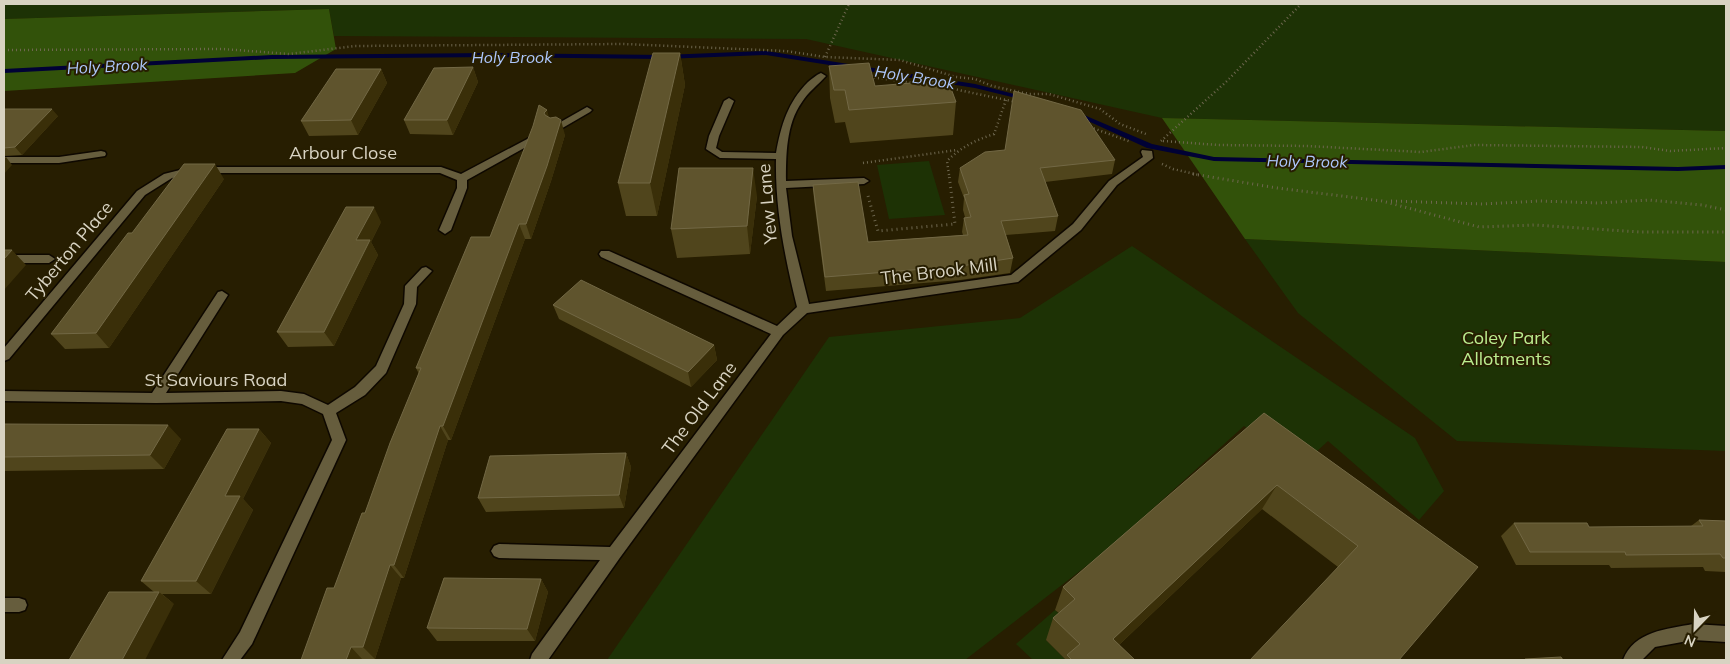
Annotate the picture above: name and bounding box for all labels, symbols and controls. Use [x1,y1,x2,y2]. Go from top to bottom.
water label: Holy Brook [472,47,553,67]
water label: Holy Brook [66,54,149,78]
water label: Holy Brook [873,61,957,93]
street label: Arbour Close [289,141,397,164]
water label: Holy Brook [1266,150,1348,172]
street label: Yew Lane [752,163,782,246]
street label: Tyberton Place [20,196,118,306]
street label: The Brook Mill [879,252,999,290]
park label: Coley Park Allotments [1461,326,1551,370]
street label: The Old Lane [657,357,741,459]
street label: St Saviours Road [145,368,287,391]
north arrow [1670,604,1720,654]
text: N [1682,631,1698,651]

